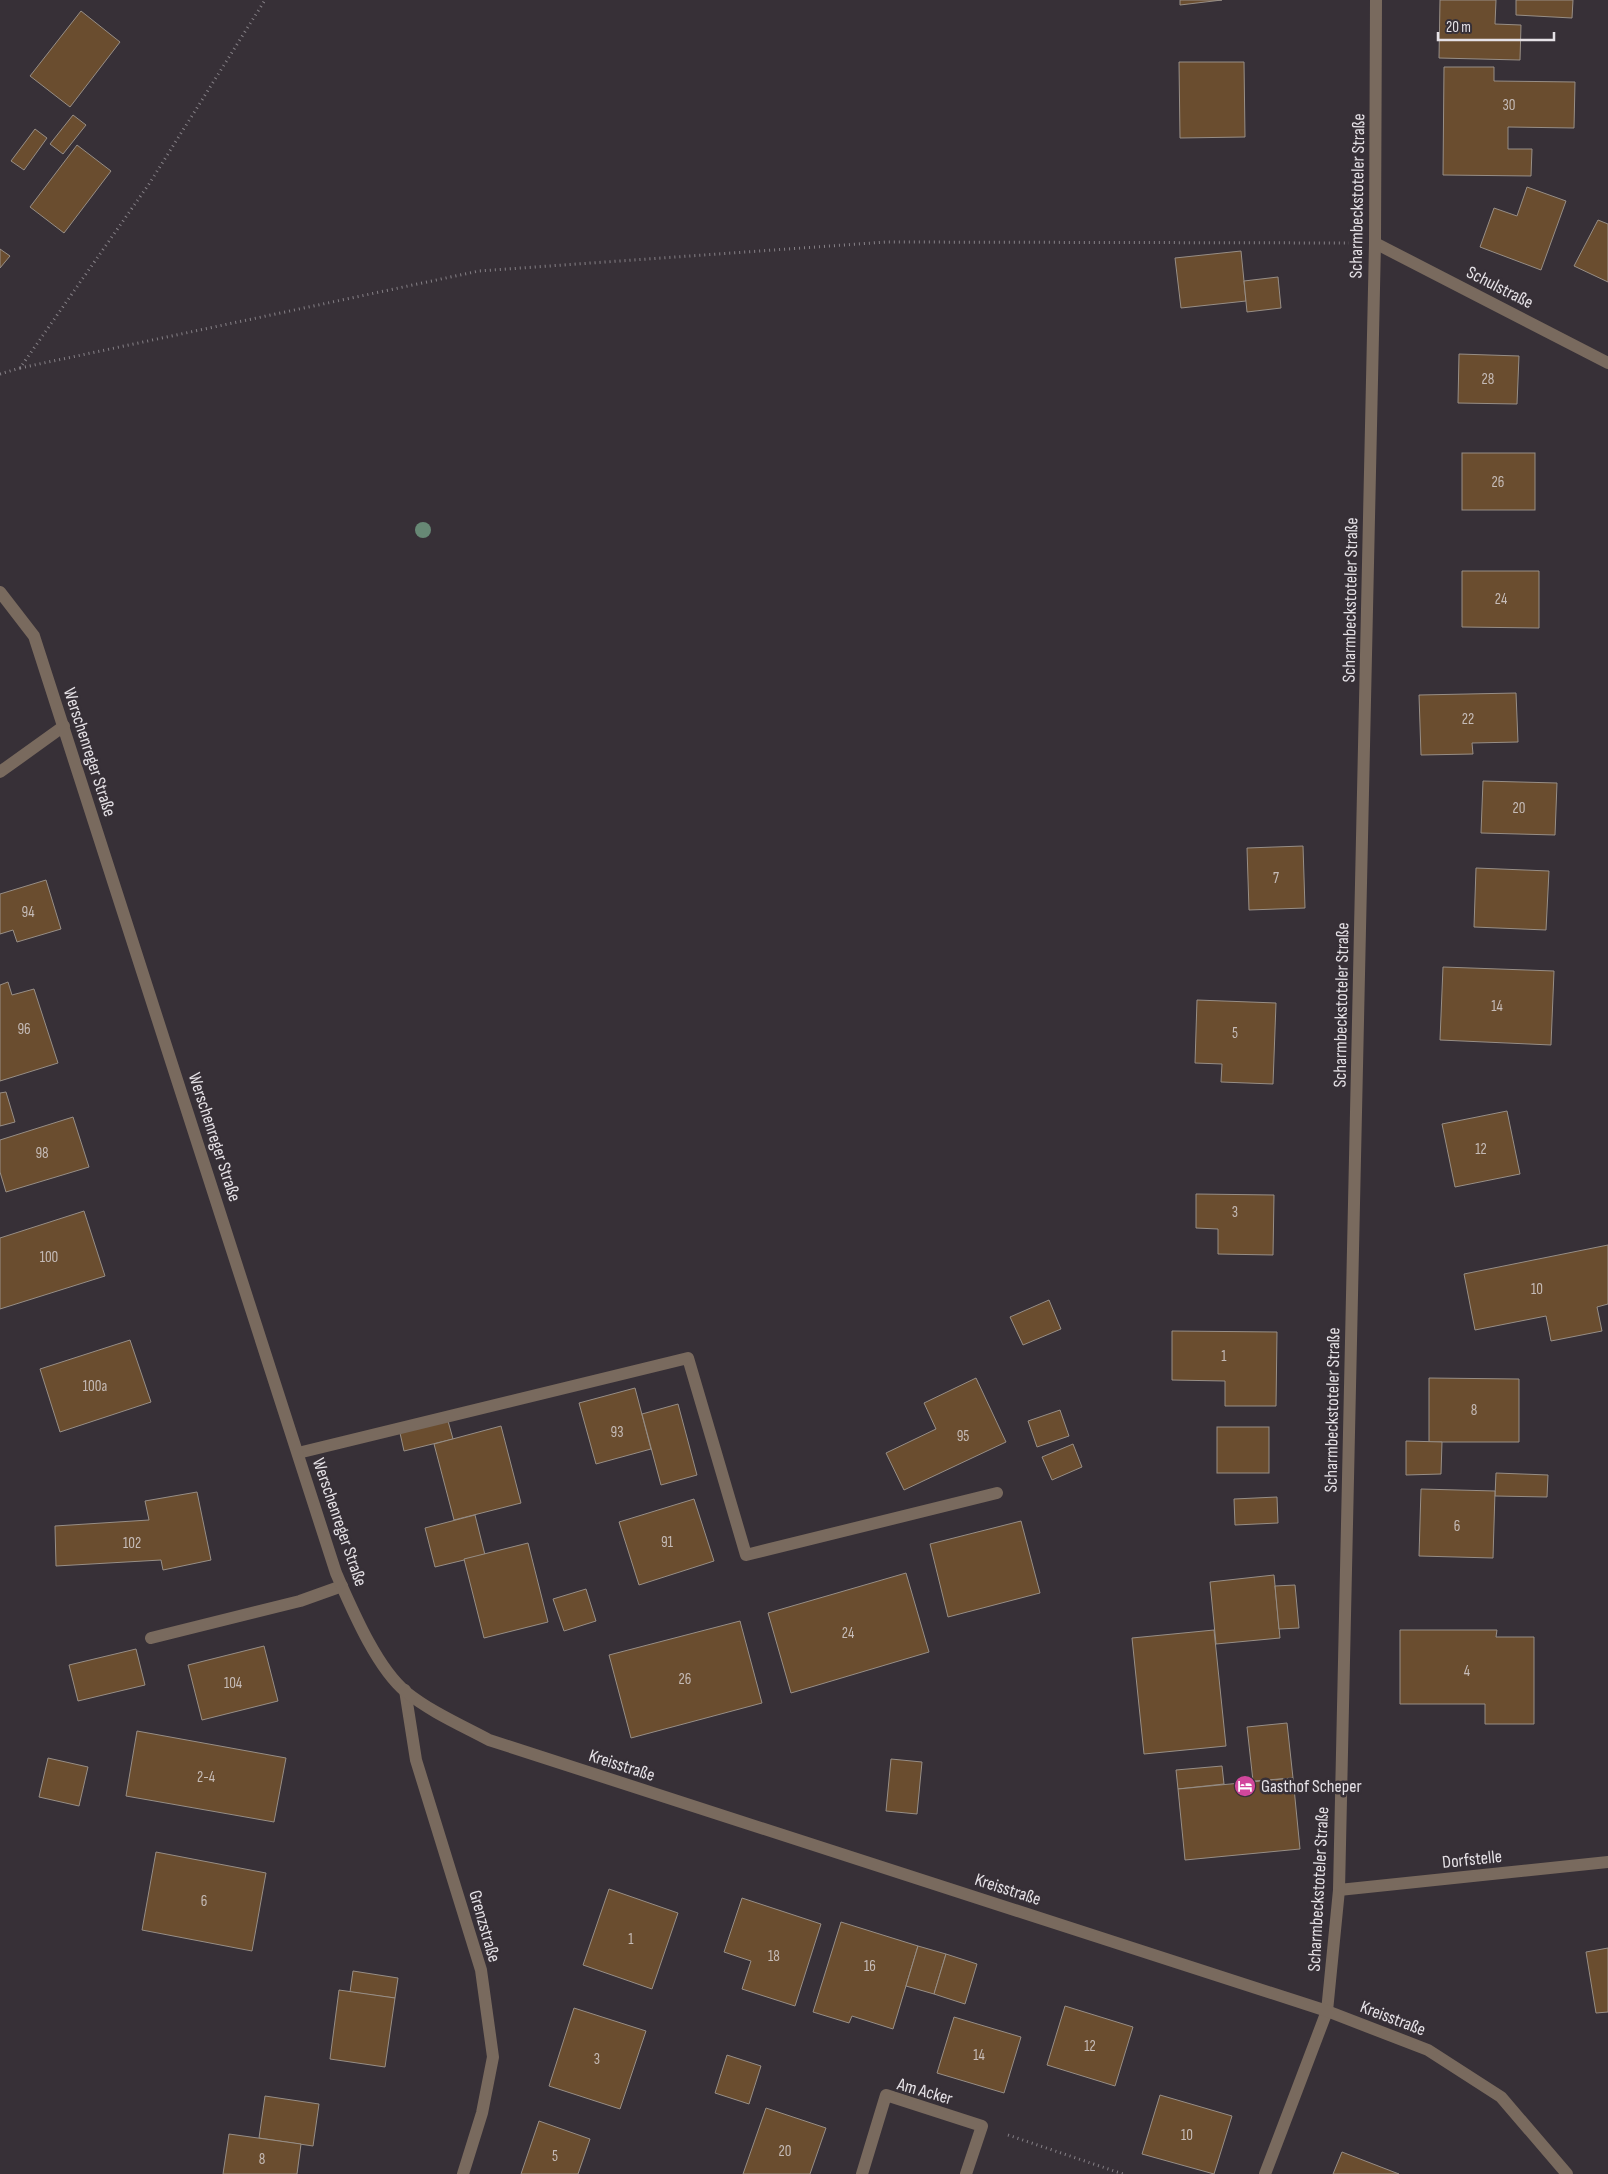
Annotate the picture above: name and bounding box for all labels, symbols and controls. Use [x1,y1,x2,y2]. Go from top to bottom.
scale bar [1438,10,1554,42]
text: 20 m [1446,18,1471,37]
house number: 30 [1503,96,1515,115]
street label: Scharmbeckstoteler Straße [1346,113,1369,279]
street label: Schulstraße [1463,262,1537,313]
house number: 28 [1482,370,1494,389]
house number: 26 [1492,473,1504,492]
street label: Scharmbeckstoteler Straße [1339,517,1362,683]
house number: 24 [1495,590,1507,609]
street label: Werschenreger Straße [59,685,120,819]
house number: 22 [1462,710,1474,729]
house number: 20 [1513,799,1525,818]
house number: 7 [1273,869,1279,888]
house number: 94 [22,903,34,922]
street label: Scharmbeckstoteler Straße [1330,922,1353,1088]
house number: 14 [1491,997,1503,1016]
house number: 96 [17,1020,31,1039]
house number: 5 [1232,1024,1238,1043]
street label: Werschenreger Straße [184,1070,245,1204]
house number: 12 [1475,1140,1487,1159]
house number: 98 [35,1144,49,1163]
house number: 3 [1232,1203,1238,1222]
house number: 100 [40,1248,58,1267]
house number: 10 [1531,1280,1543,1299]
street label: Scharmbeckstoteler Straße [1321,1327,1344,1493]
house number: 1 [1221,1347,1227,1366]
house number: 100a [83,1377,107,1396]
house number: 8 [1471,1401,1477,1420]
house number: 93 [611,1423,623,1442]
house number: 95 [957,1427,969,1446]
street label: Werschenreger Straße [308,1455,371,1589]
house number: 6 [1454,1517,1460,1536]
house number: 91 [661,1533,674,1552]
house number: 102 [123,1534,141,1553]
house number: 24 [842,1624,854,1643]
house number: 4 [1464,1662,1470,1681]
house number: 26 [679,1670,691,1689]
house number: 104 [224,1674,242,1693]
street label: Kreisstraße [586,1745,658,1786]
house number: 2-4 [197,1768,215,1787]
hotel icon: Gasthof Scheper [1233,1774,1257,1798]
place label: Gasthof Scheper [1261,1776,1362,1797]
street label: Scharmbeckstoteler Straße [1304,1806,1333,1972]
street label: Dorfstelle [1441,1846,1503,1873]
street label: Kreisstraße [972,1869,1044,1910]
street label: Grenzstraße [464,1888,505,1965]
house number: 6 [201,1892,207,1911]
house number: 1 [628,1930,634,1949]
house number: 18 [768,1947,780,1966]
house number: 16 [864,1957,876,1976]
street label: Kreisstraße [1357,1996,1428,2041]
house number: 12 [1084,2037,1096,2056]
house number: 14 [973,2046,985,2065]
house number: 3 [594,2050,600,2069]
street label: Am Acker [894,2073,955,2109]
house number: 10 [1181,2126,1193,2145]
house number: 20 [779,2142,791,2161]
house number: 5 [552,2147,558,2166]
house number: 8 [259,2150,265,2169]

